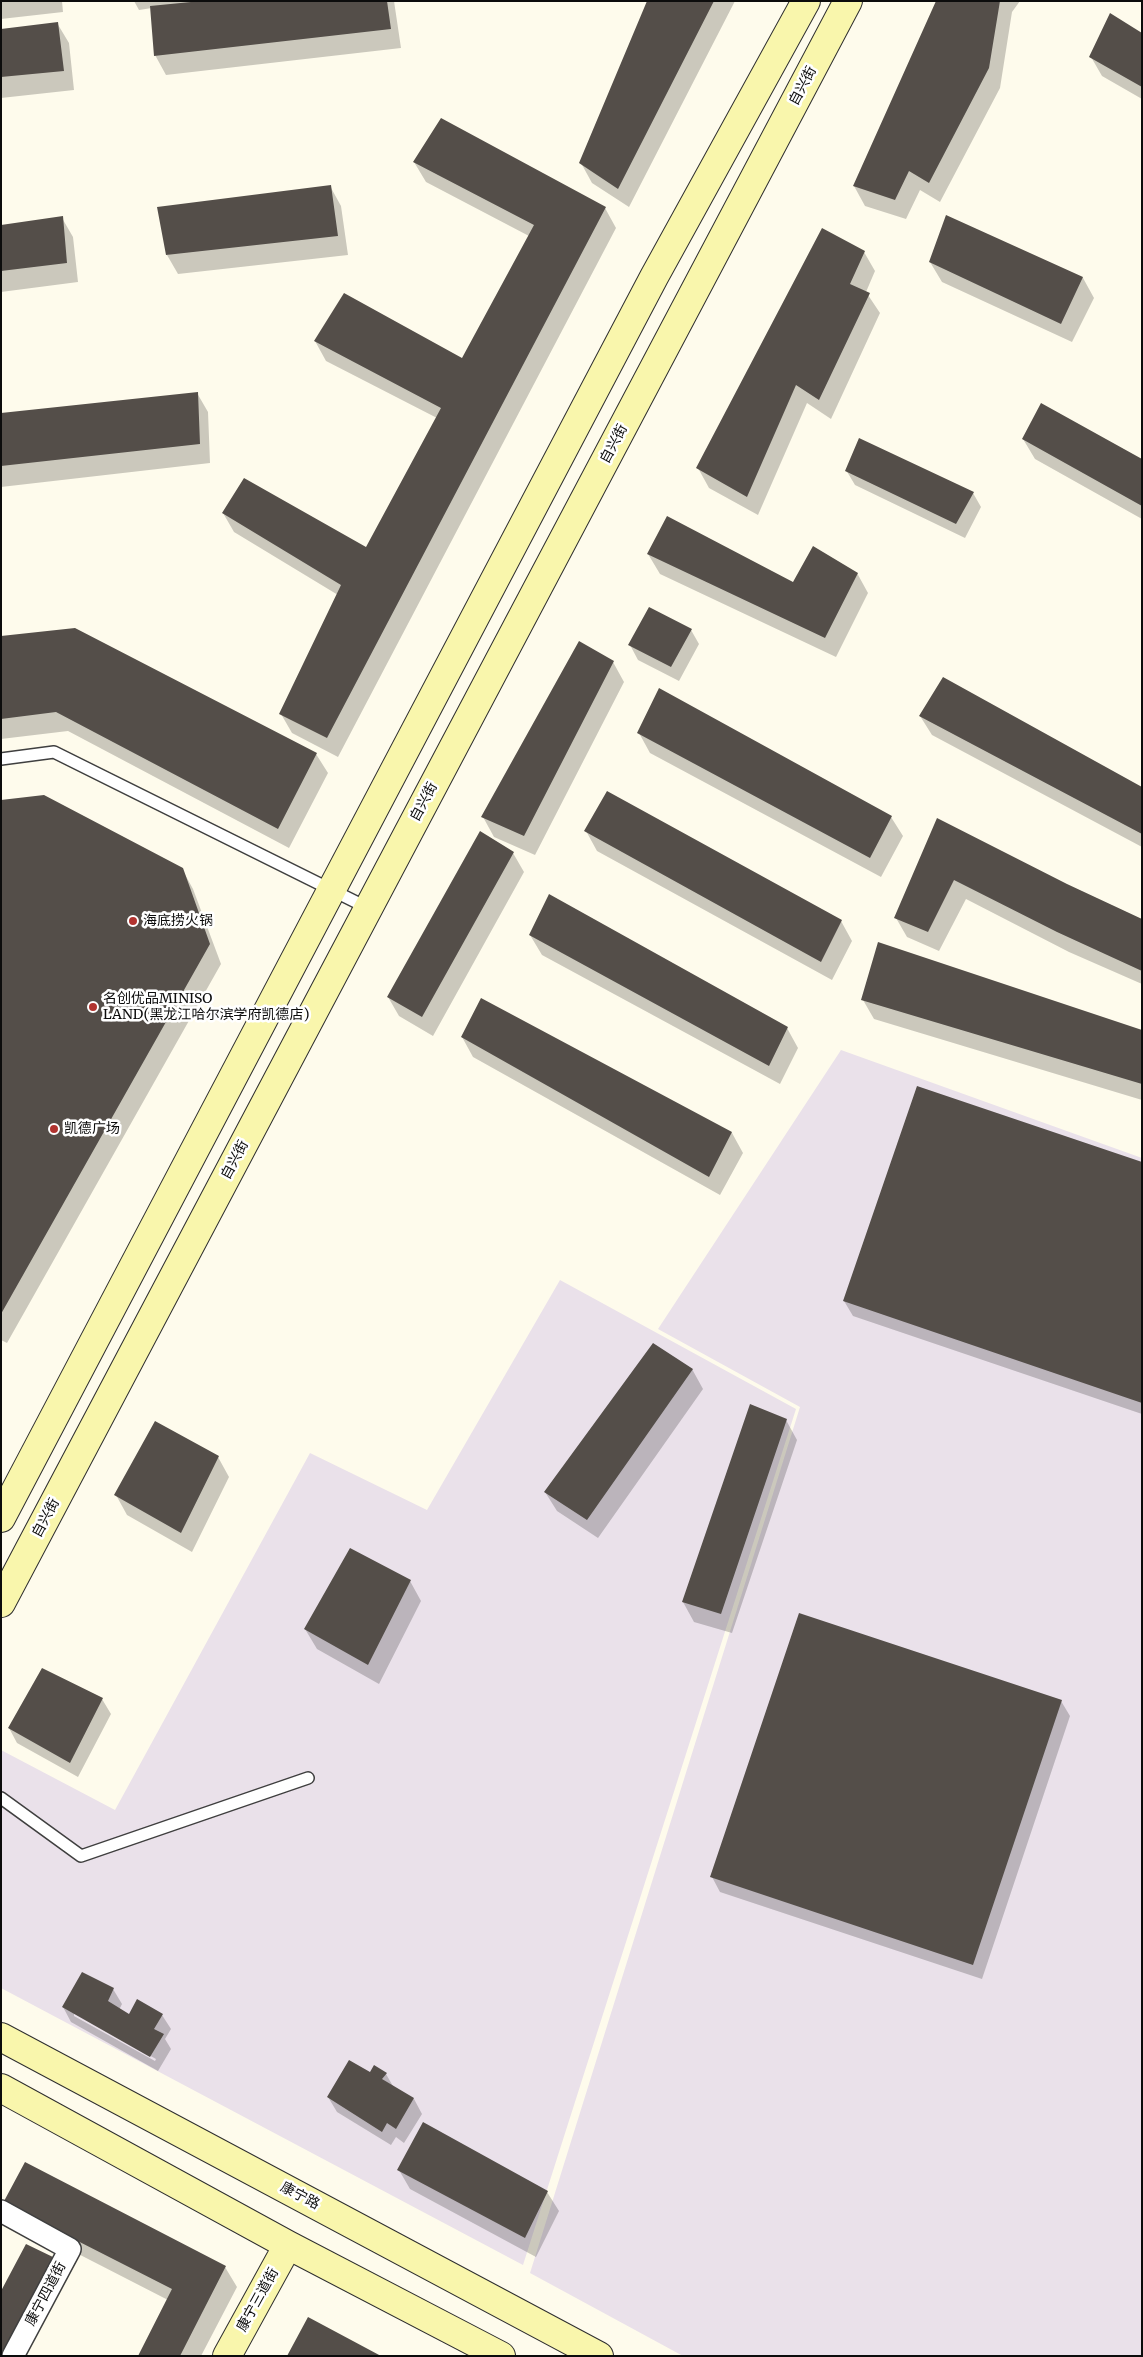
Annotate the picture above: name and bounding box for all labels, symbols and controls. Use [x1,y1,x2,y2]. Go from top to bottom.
street label: 自兴街 [786,64,820,108]
street label: 自兴街 [597,422,631,466]
street label: 自兴街 [407,780,441,824]
place label: 海底捞火锅 [143,913,213,929]
marker: 海底捞火锅 [127,915,139,927]
place label: 名创优品MINISO LAND(黑龙江哈尔滨学府凯德店) [103,991,309,1024]
marker: 名创优品MINISO LAND(黑龙江哈尔滨学府凯德店) [87,1001,99,1013]
place label: 凯德广场 [64,1121,120,1137]
marker: 凯德广场 [48,1123,60,1135]
street label: 自兴街 [218,1138,252,1182]
street label: 自兴街 [29,1496,63,1540]
street label: 康宁路 [278,2179,322,2213]
street label: 康宁四道街 [22,2259,70,2329]
street label: 康宁三道街 [234,2265,282,2335]

